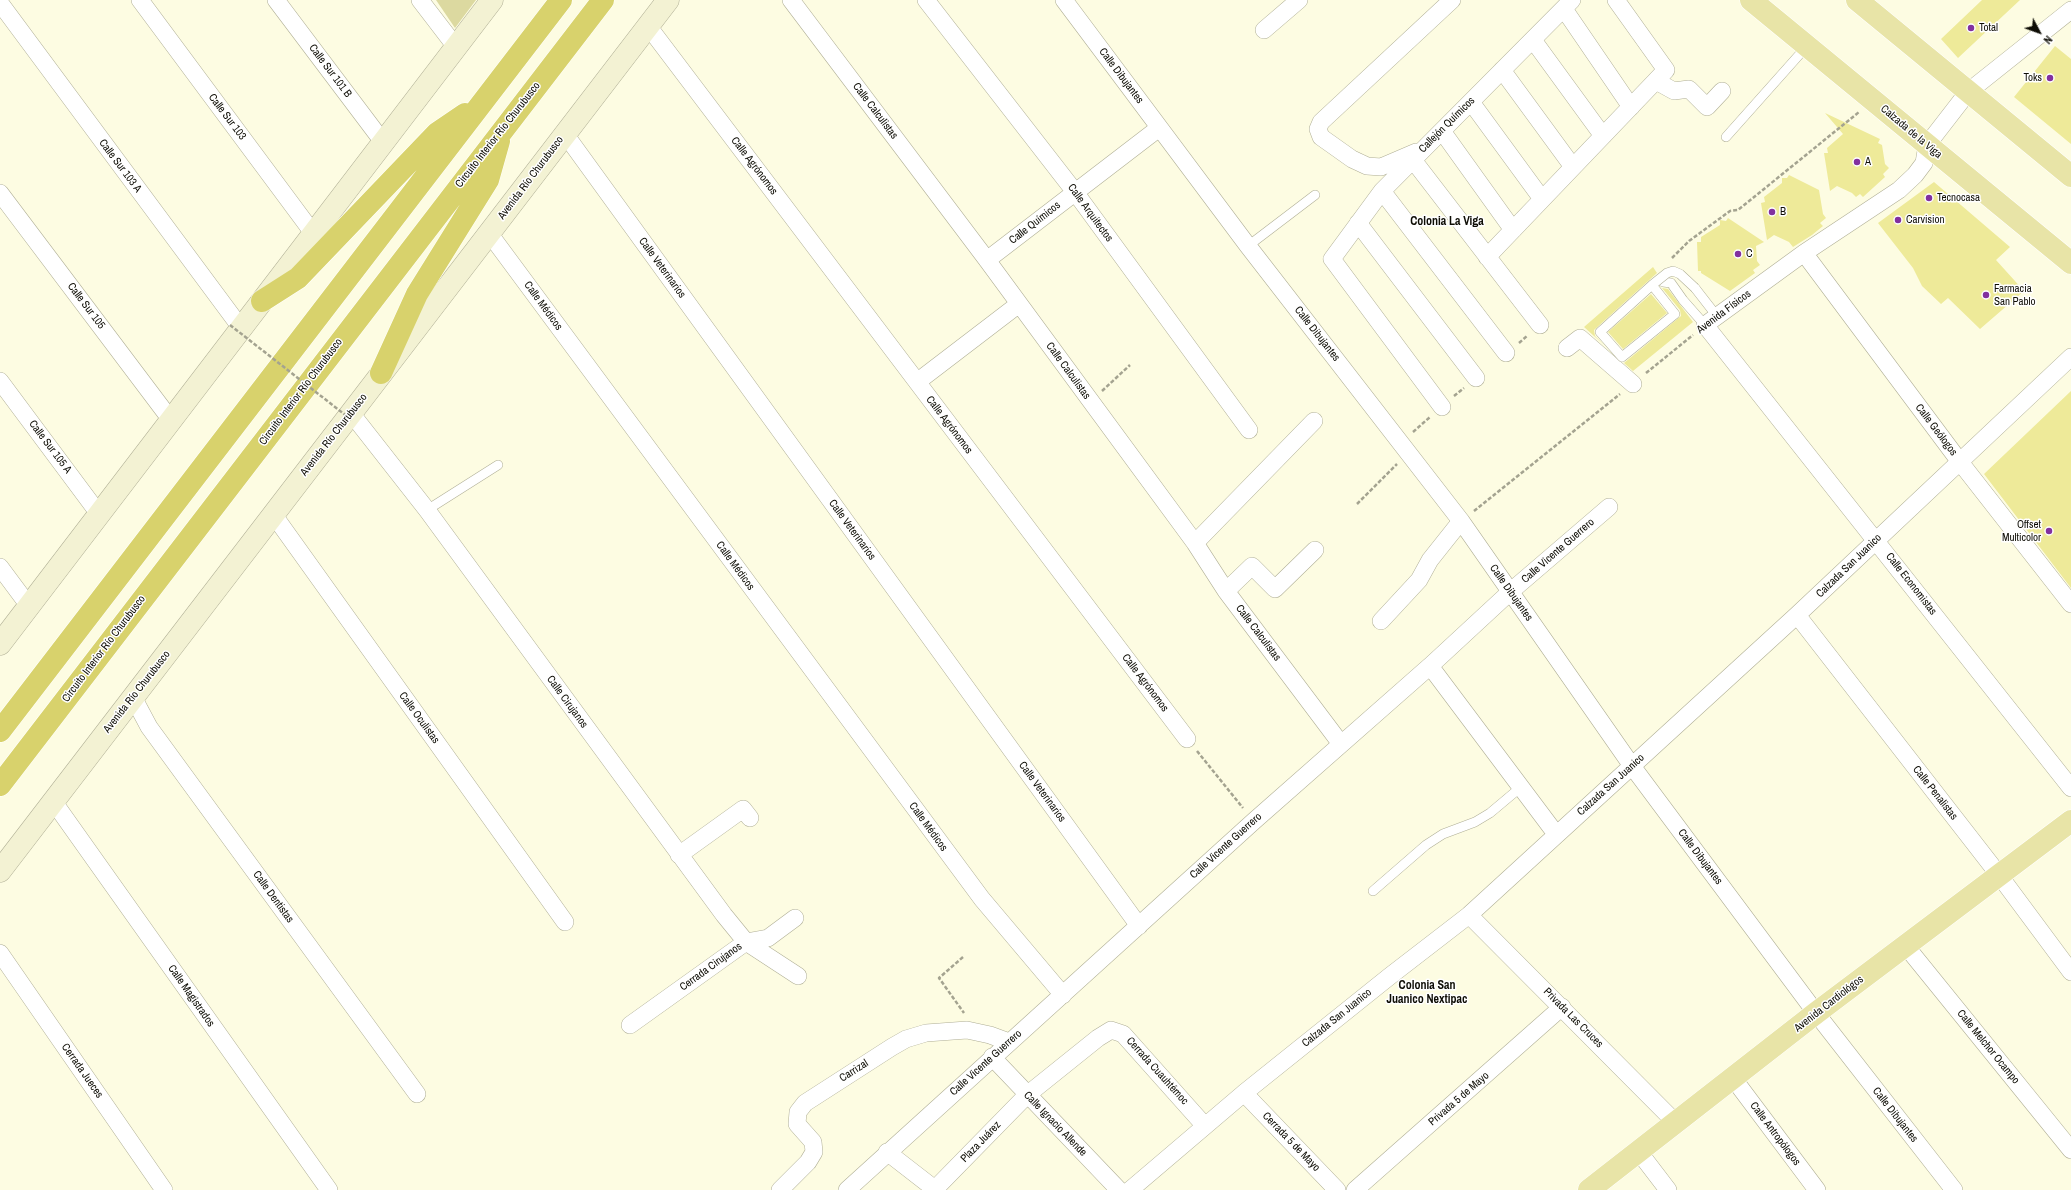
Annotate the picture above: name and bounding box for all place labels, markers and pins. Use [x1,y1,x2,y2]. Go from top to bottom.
place label: Total [1979,21,1998,35]
marker: Total [1966,23,1976,33]
place label: Toks [2023,71,2042,85]
marker: Toks [2045,73,2055,83]
place label: A [1865,155,1871,169]
marker: A [1852,157,1862,167]
place label: Tecnocasa [1937,191,1980,205]
marker: Tecnocasa [1924,193,1934,203]
place label: B [1780,205,1786,219]
marker: B [1767,207,1777,217]
place label: Carvision [1906,213,1945,227]
marker: Carvision [1893,215,1903,225]
place label: C [1746,247,1753,261]
marker: C [1733,249,1743,259]
place label: Farmacia San Pablo [1994,282,2036,308]
marker: Farmacia San Pablo [1981,290,1991,300]
place label: Offset Multicolor [2002,518,2041,544]
marker: Offset Multicolor [2044,526,2054,536]

